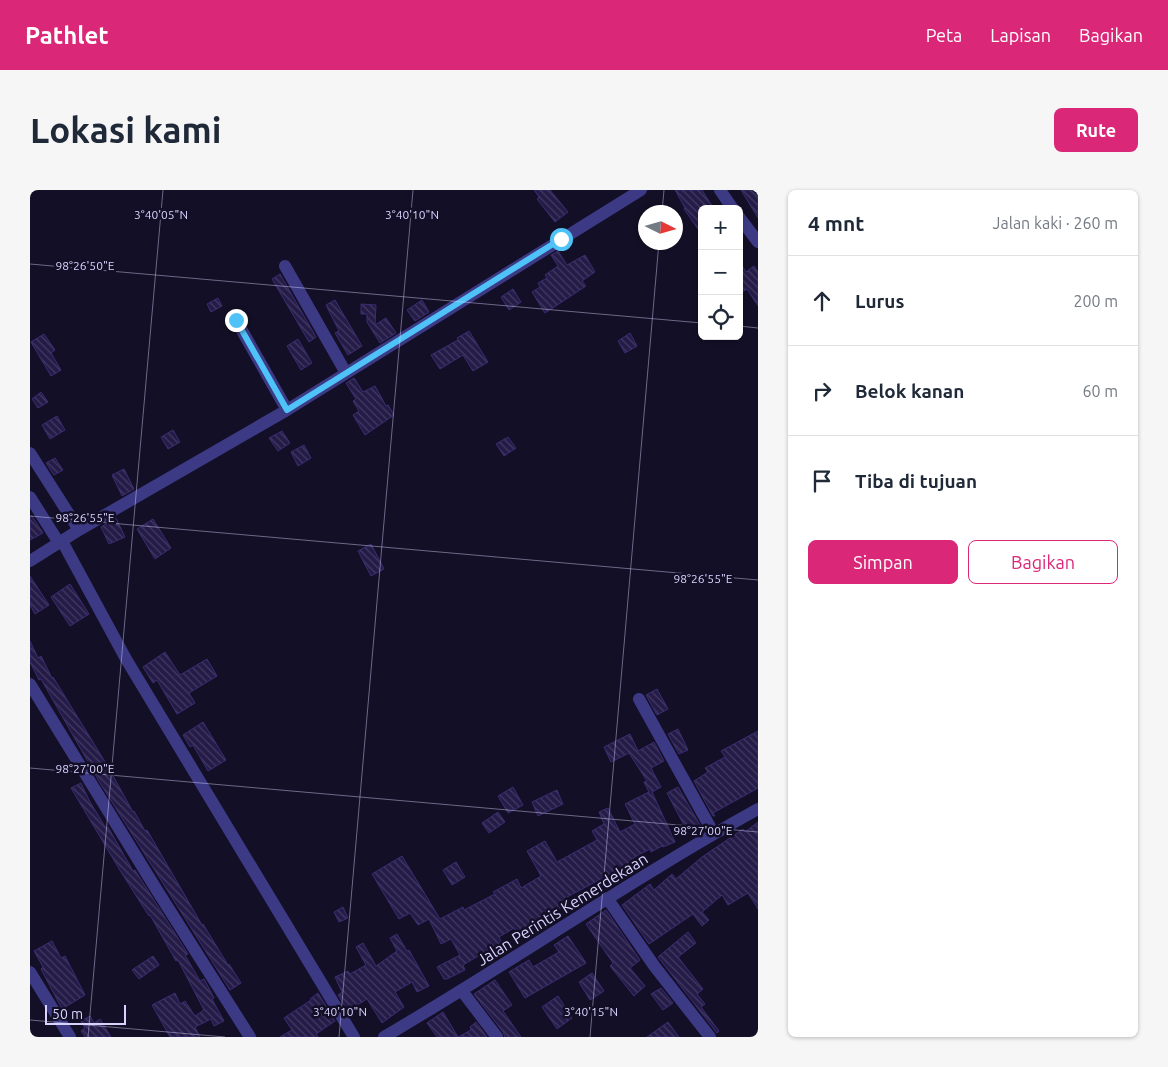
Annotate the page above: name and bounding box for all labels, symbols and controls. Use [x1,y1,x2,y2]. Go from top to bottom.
text: Pathlet [25,22,109,49]
text: Peta [926,25,962,45]
text: Lapisan [990,25,1051,45]
text: Bagikan [1079,25,1143,45]
button: Rute [1054,108,1138,152]
text: Lokasi kami [30,110,222,150]
north arrow [638,205,683,250]
map controls [698,205,743,340]
button: + [698,205,743,250]
text: 3°40'05"N [134,208,188,221]
text: 3°40'10"N [385,208,439,221]
text: 4 mnt [808,211,864,235]
text: Jalan kaki · 260 m [993,214,1118,232]
route start [550,228,573,251]
button: − [698,250,743,295]
text: 98°26'50"E [56,259,115,272]
icon: ahead [808,287,836,315]
text: Lurus [855,290,904,312]
text: 200 m [1073,292,1118,310]
button: locate [698,295,743,340]
route end [225,309,248,332]
icon: right [808,377,836,405]
text: Belok kanan [855,380,964,402]
text: 60 m [1082,382,1118,400]
icon: arrive [808,467,836,495]
text: Tiba di tujuan [855,470,977,492]
text: 98°26'55"E [56,511,115,524]
button: Simpan [808,540,958,584]
button: Bagikan [968,540,1118,584]
text: 98°26'55"E [674,572,733,585]
text: 98°27'00"E [56,762,115,775]
text: 98°27'00"E [674,824,733,837]
street label: Jalan Perintis Kemerdekaan [473,849,651,969]
scale bar [45,1002,126,1025]
text: 3°40'10"N [313,1005,367,1018]
text: 3°40'15"N [564,1005,618,1018]
text: 50 m [52,1006,83,1022]

